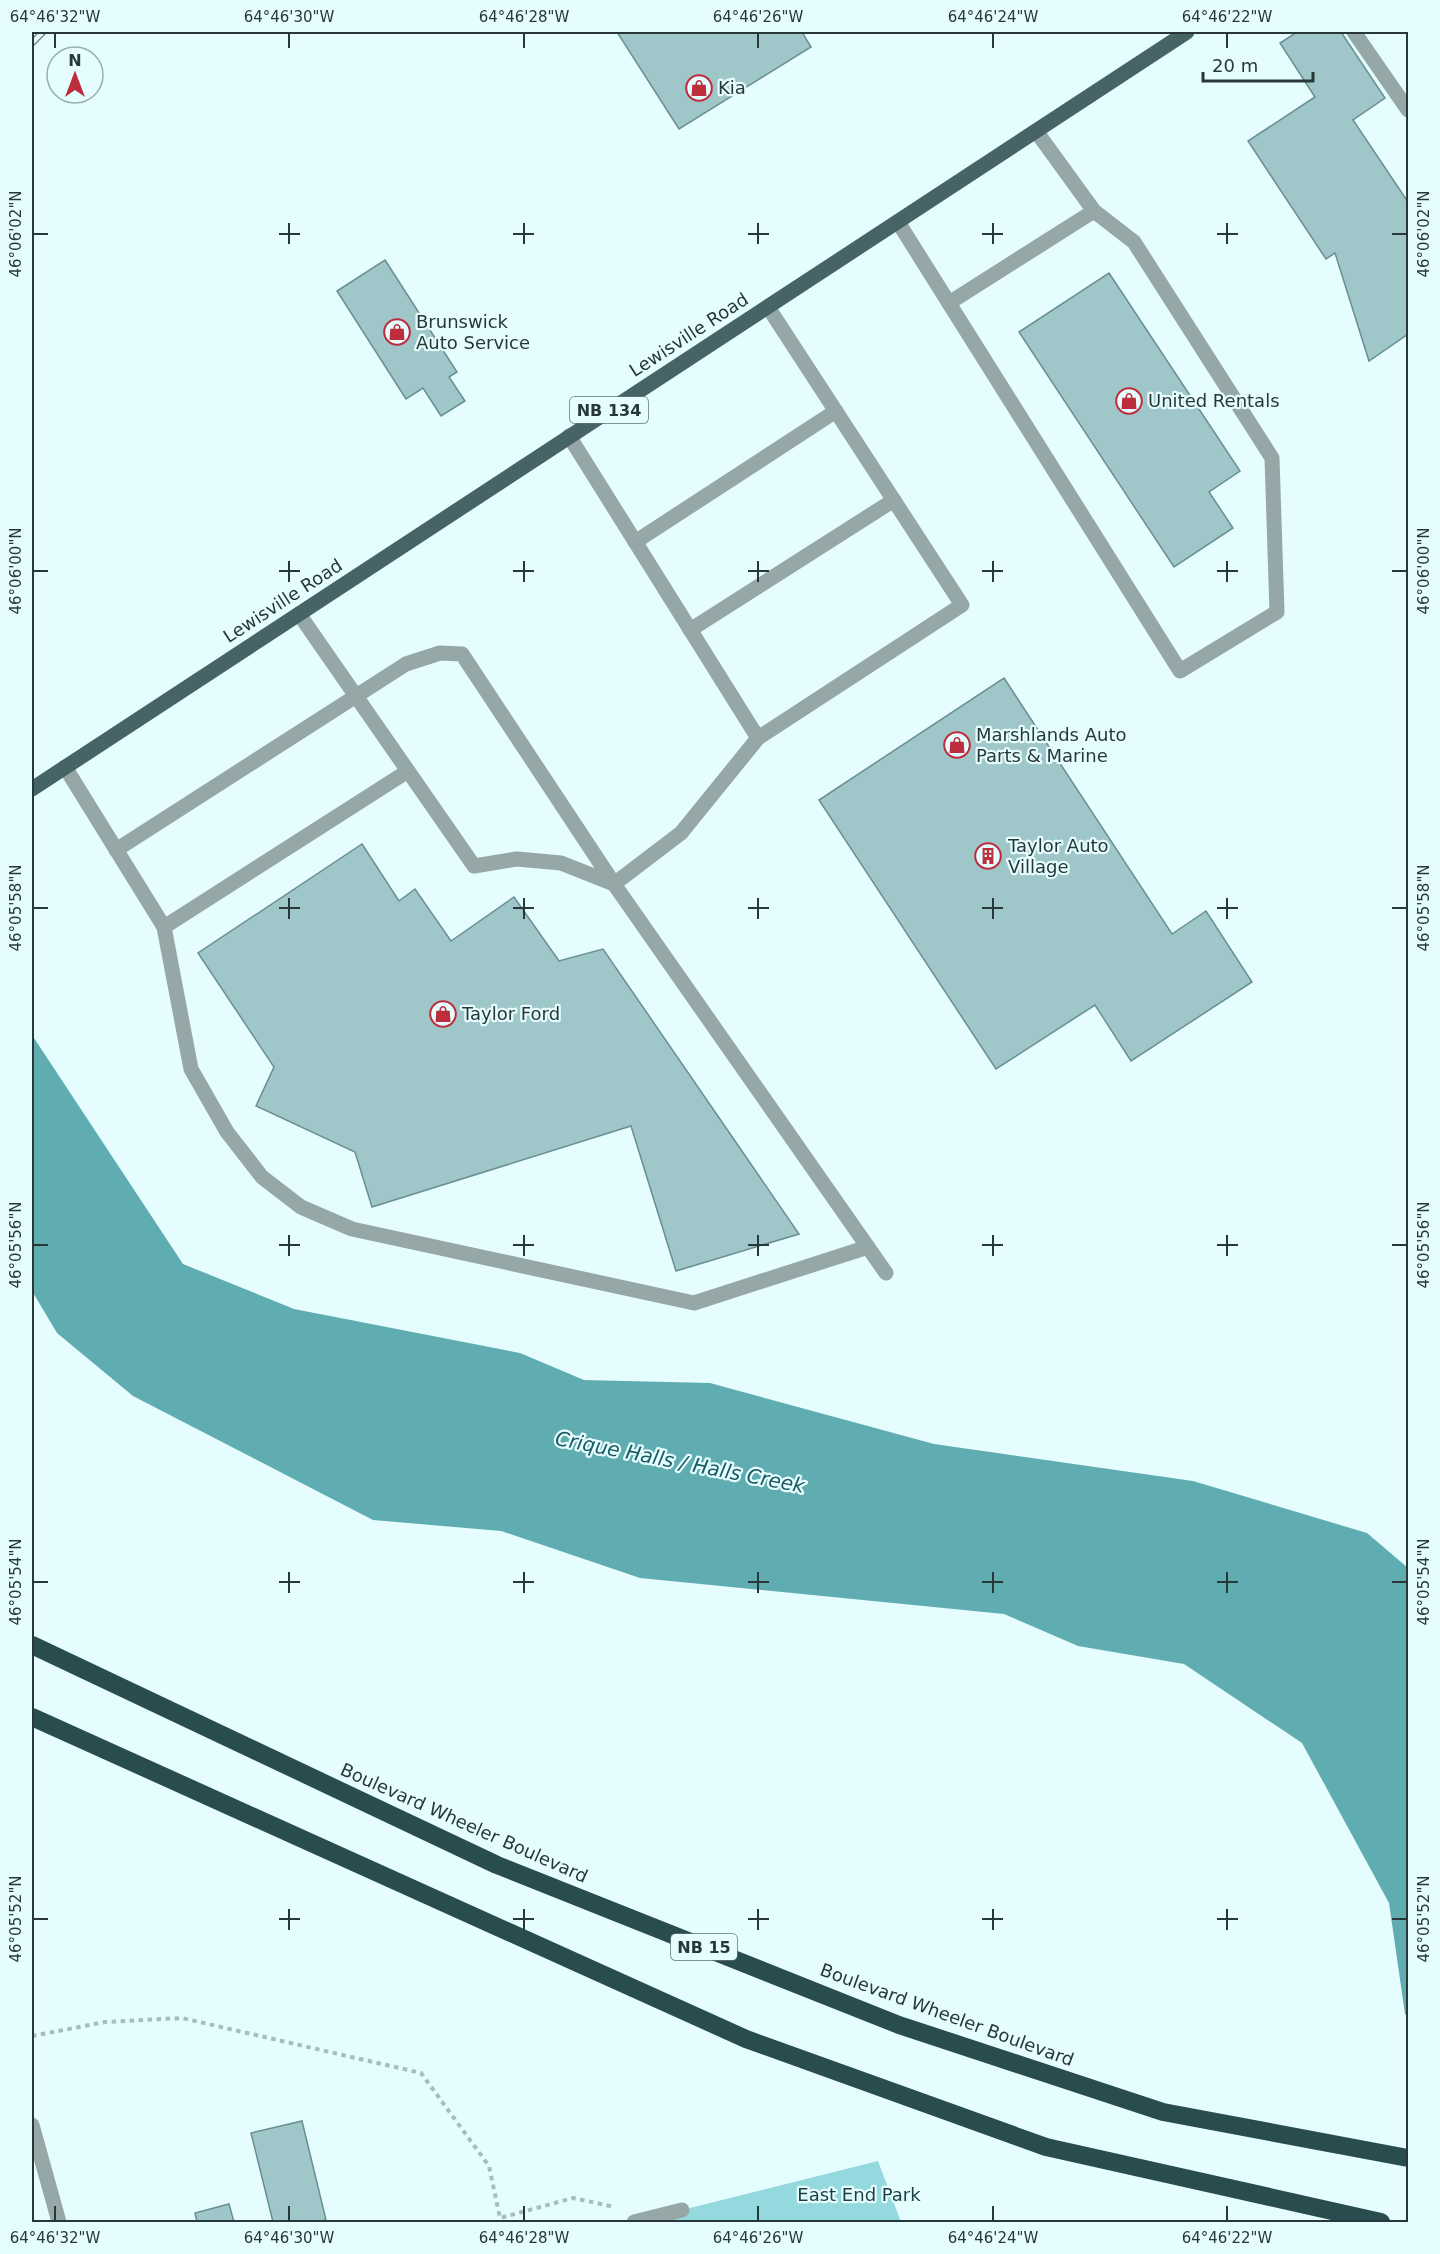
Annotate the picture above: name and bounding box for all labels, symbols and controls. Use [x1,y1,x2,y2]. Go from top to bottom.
text: 64°46'32"W [10,8,100,26]
text: 64°46'30"W [244,8,334,26]
text: 64°46'28"W [479,8,569,26]
text: 64°46'26"W [713,8,803,26]
text: 64°46'24"W [948,8,1038,26]
text: 64°46'22"W [1182,8,1272,26]
north arrow [45,45,105,105]
scale bar [1203,45,1312,83]
text: N [68,51,82,70]
text: 20 m [1212,55,1258,76]
shop icon: Kia [684,73,714,103]
place label: Kia [718,77,746,98]
text: 46°06'02"N [7,190,25,278]
text: 46°06'02"N [1415,190,1433,278]
street label: Lewisville Road [625,288,752,381]
place label: Brunswick Auto Service [416,311,530,353]
shop icon: Brunswick Auto Service [382,317,412,347]
shop icon: United Rentals [1114,386,1144,416]
place label: United Rentals [1148,390,1280,411]
road number: NB 134 [570,397,648,423]
text: 46°06'00"N [7,527,25,615]
text: 46°06'00"N [1415,527,1433,615]
street label: Lewisville Road [219,554,346,647]
place label: Marshlands Auto Parts & Marine [976,724,1127,766]
shop icon: Marshlands Auto Parts & Marine [942,730,972,760]
place label: Taylor Auto Village [1007,835,1109,877]
building icon: Taylor Auto Village [973,841,1003,871]
text: 46°05'58"N [7,864,25,952]
text: 46°05'58"N [1415,864,1433,952]
shop icon: Taylor Ford [428,999,458,1029]
place label: Taylor Ford [461,1003,560,1024]
text: 46°05'56"N [7,1201,25,1289]
text: 46°05'56"N [1415,1201,1433,1289]
water label: Crique Halls / Halls Creek [553,1426,808,1498]
text: 46°05'54"N [7,1538,25,1626]
text: 46°05'54"N [1415,1538,1433,1626]
street label: Boulevard Wheeler Boulevard [337,1758,591,1887]
text: 46°05'52"N [7,1875,25,1963]
text: 46°05'52"N [1415,1875,1433,1963]
road number: NB 15 [671,1934,737,1960]
street label: Boulevard Wheeler Boulevard [817,1959,1077,2070]
park label: East End Park [797,2184,921,2205]
text: 64°46'32"W [10,2229,100,2247]
text: 64°46'30"W [244,2229,334,2247]
text: 64°46'28"W [479,2229,569,2247]
text: 64°46'26"W [713,2229,803,2247]
text: 64°46'24"W [948,2229,1038,2247]
text: 64°46'22"W [1182,2229,1272,2247]

